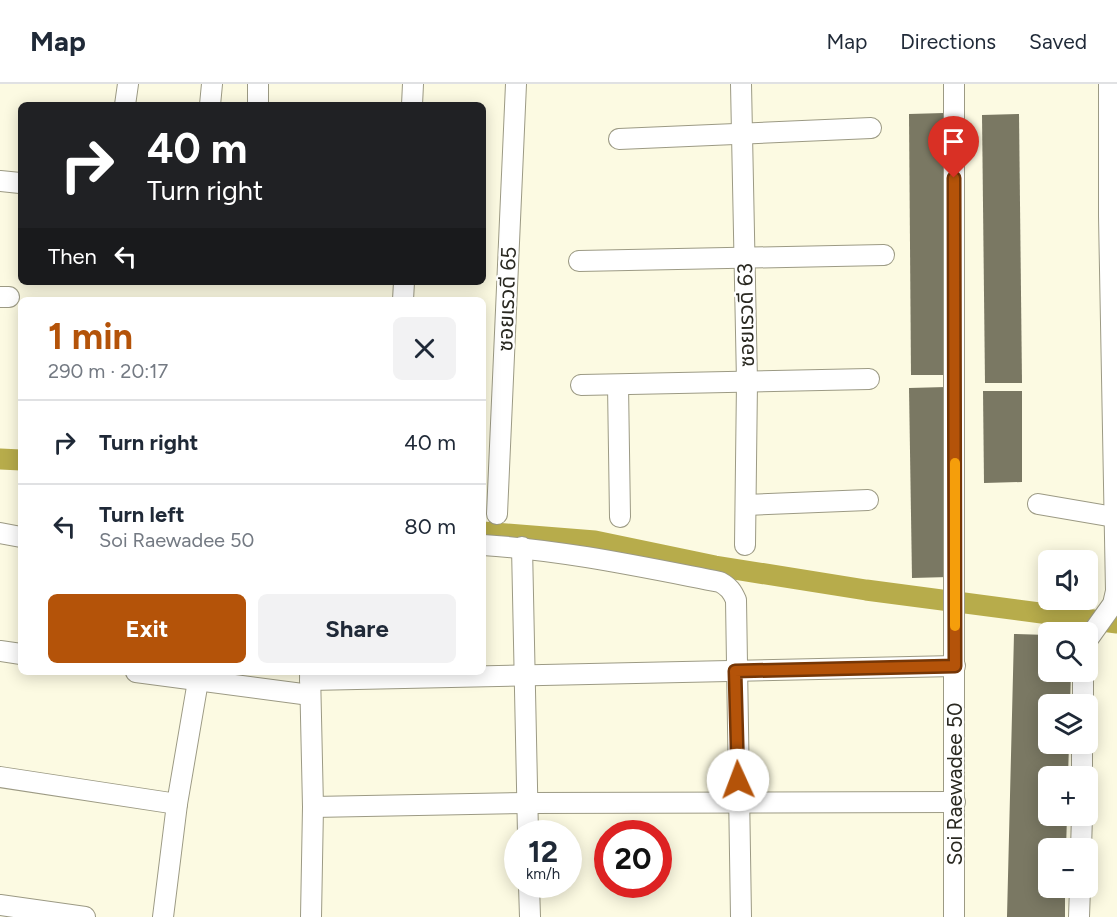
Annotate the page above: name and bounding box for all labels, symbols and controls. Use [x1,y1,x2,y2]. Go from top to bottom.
text: Map [30,24,86,58]
text: Map [826,29,867,54]
text: Directions [900,29,996,54]
text: Saved [1029,29,1087,54]
pin [928,116,979,178]
text: 40 m [147,123,247,174]
icon: arrive [937,125,970,158]
icon: right [48,126,126,204]
text: Turn right [147,174,263,207]
icon: left [109,240,142,273]
text: Then [48,243,97,270]
street label: ซอยเรวดี 65 [492,246,521,352]
street label: ซอยเรวดี 63 [732,263,759,367]
text: 1 min [48,315,133,358]
button: close [393,317,456,380]
text: 290 m · 20:17 [48,359,168,383]
icon: right [48,426,81,459]
text: Turn right [99,429,198,456]
text: 40 m [404,429,456,456]
text: Turn left [99,501,185,528]
icon: left [48,510,81,543]
text: 80 m [404,513,456,540]
text: Soi Raewadee 50 [99,528,254,552]
map controls [1038,550,1098,898]
button: sound [1038,550,1098,610]
button: Exit [48,594,246,663]
button: Share [258,594,456,663]
button: search [1038,622,1098,682]
button: layers [1038,694,1098,754]
street label: Soi Raewadee 50 [942,702,967,866]
position arrow [706,748,770,812]
button: + [1038,766,1098,826]
speed limit sign: 20 [594,820,672,898]
text: 12 [528,833,558,870]
button: − [1038,838,1098,898]
text: km/h [526,865,560,883]

